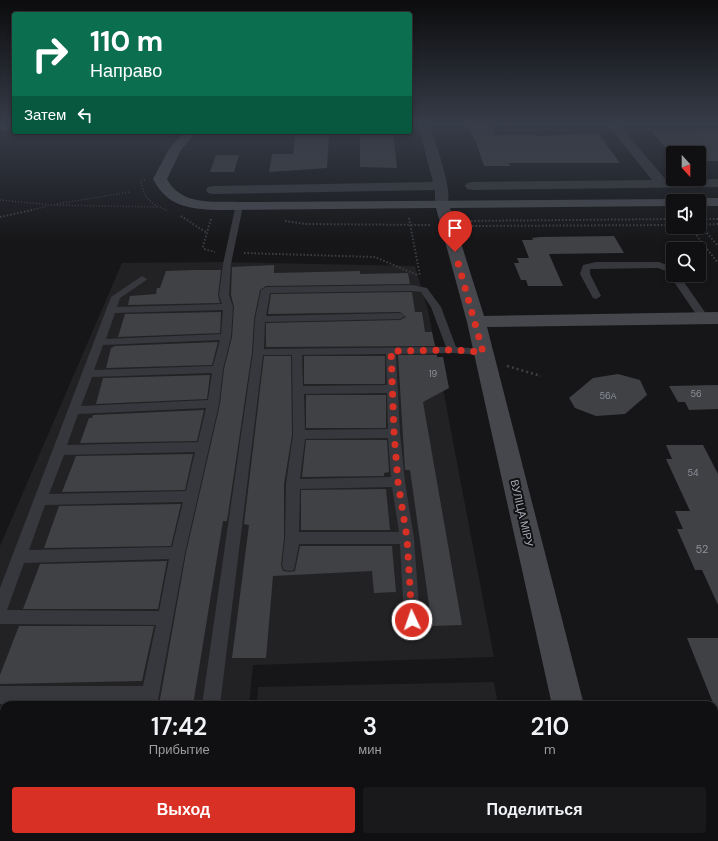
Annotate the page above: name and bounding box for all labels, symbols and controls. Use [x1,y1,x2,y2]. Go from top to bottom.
text: 110 m [90,23,163,60]
icon: right [24,28,76,80]
text: Направо [90,59,162,83]
icon: left [74,104,96,126]
text: Затем [24,105,66,125]
north arrow [666,146,706,186]
map controls [666,146,706,282]
button: sound [666,194,706,234]
pin [438,211,472,252]
icon: arrive [444,217,466,239]
button: search [666,242,706,282]
house number: 19 [429,368,438,380]
house number: 56 [690,388,702,400]
house number: 56А [599,390,617,402]
house number: 54 [688,467,699,479]
street label: ВУЛІЦА МІРУ [507,478,537,549]
house number: 52 [696,542,708,556]
position arrow [391,599,433,641]
text: 17:42 [151,711,207,742]
text: 3 [363,711,377,742]
text: 210 [530,711,569,742]
text: Прибытие [149,741,210,758]
text: мин [358,741,382,758]
text: m [544,741,556,758]
button: Выход [12,787,355,833]
button: Поделиться [363,787,706,833]

